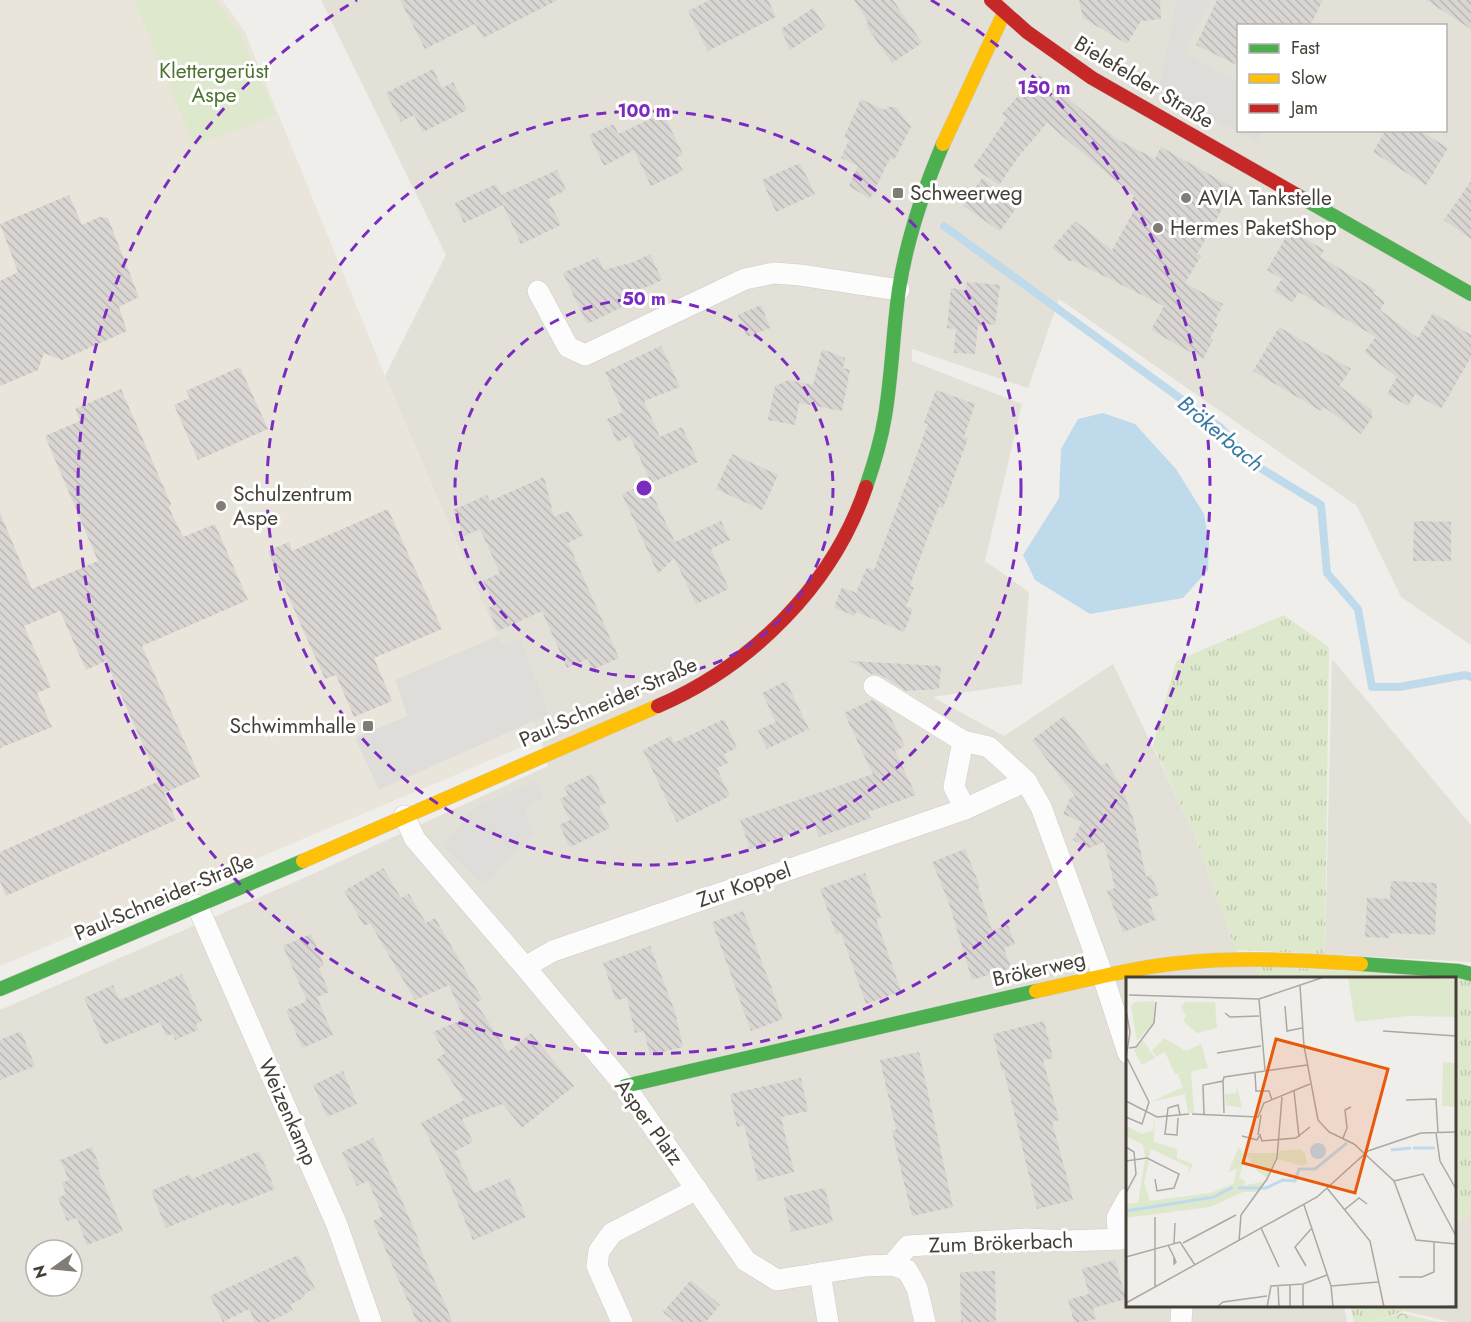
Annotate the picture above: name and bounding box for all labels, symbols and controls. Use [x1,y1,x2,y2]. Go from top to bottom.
legend [1237,24,1447,132]
street label: Bielefelder Straße [1069,28,1220,136]
text: Fast [1291,35,1320,61]
park label: Klettergerüst Aspe [159,56,269,110]
text: Slow [1291,65,1328,91]
text: 150 m [1018,75,1070,101]
text: Jam [1289,95,1318,121]
text: 100 m [617,98,671,124]
place label: Schweerweg [910,178,1023,208]
place label: AVIA Tankstelle [1198,183,1332,213]
marker: Schweerweg [891,186,905,200]
marker: AVIA Tankstelle [1179,191,1193,205]
place label: Hermes PaketShop [1170,213,1337,243]
marker: Hermes PaketShop [1151,221,1165,235]
text: 50 m [622,286,666,312]
water label: Brökerbach [1171,387,1271,479]
centre of rings [634,478,654,498]
place label: Schulzentrum Aspe [233,479,352,533]
marker: Schulzentrum Aspe [214,499,228,513]
street label: Paul-Schneider-Straße [514,649,702,755]
place label: Schwimmhalle [229,711,356,741]
marker: Schwimmhalle [361,719,375,733]
street label: Paul-Schneider-Straße [70,846,258,948]
street label: Zur Koppel [693,855,795,915]
street label: Brökerweg [990,944,1088,994]
inset map [1126,977,1456,1307]
street label: Weizenkamp [251,1054,325,1170]
street label: Asper Platz [608,1073,691,1171]
street label: Zum Brökerbach [928,1225,1074,1261]
north arrow [24,1238,84,1298]
text: N [27,1263,53,1281]

